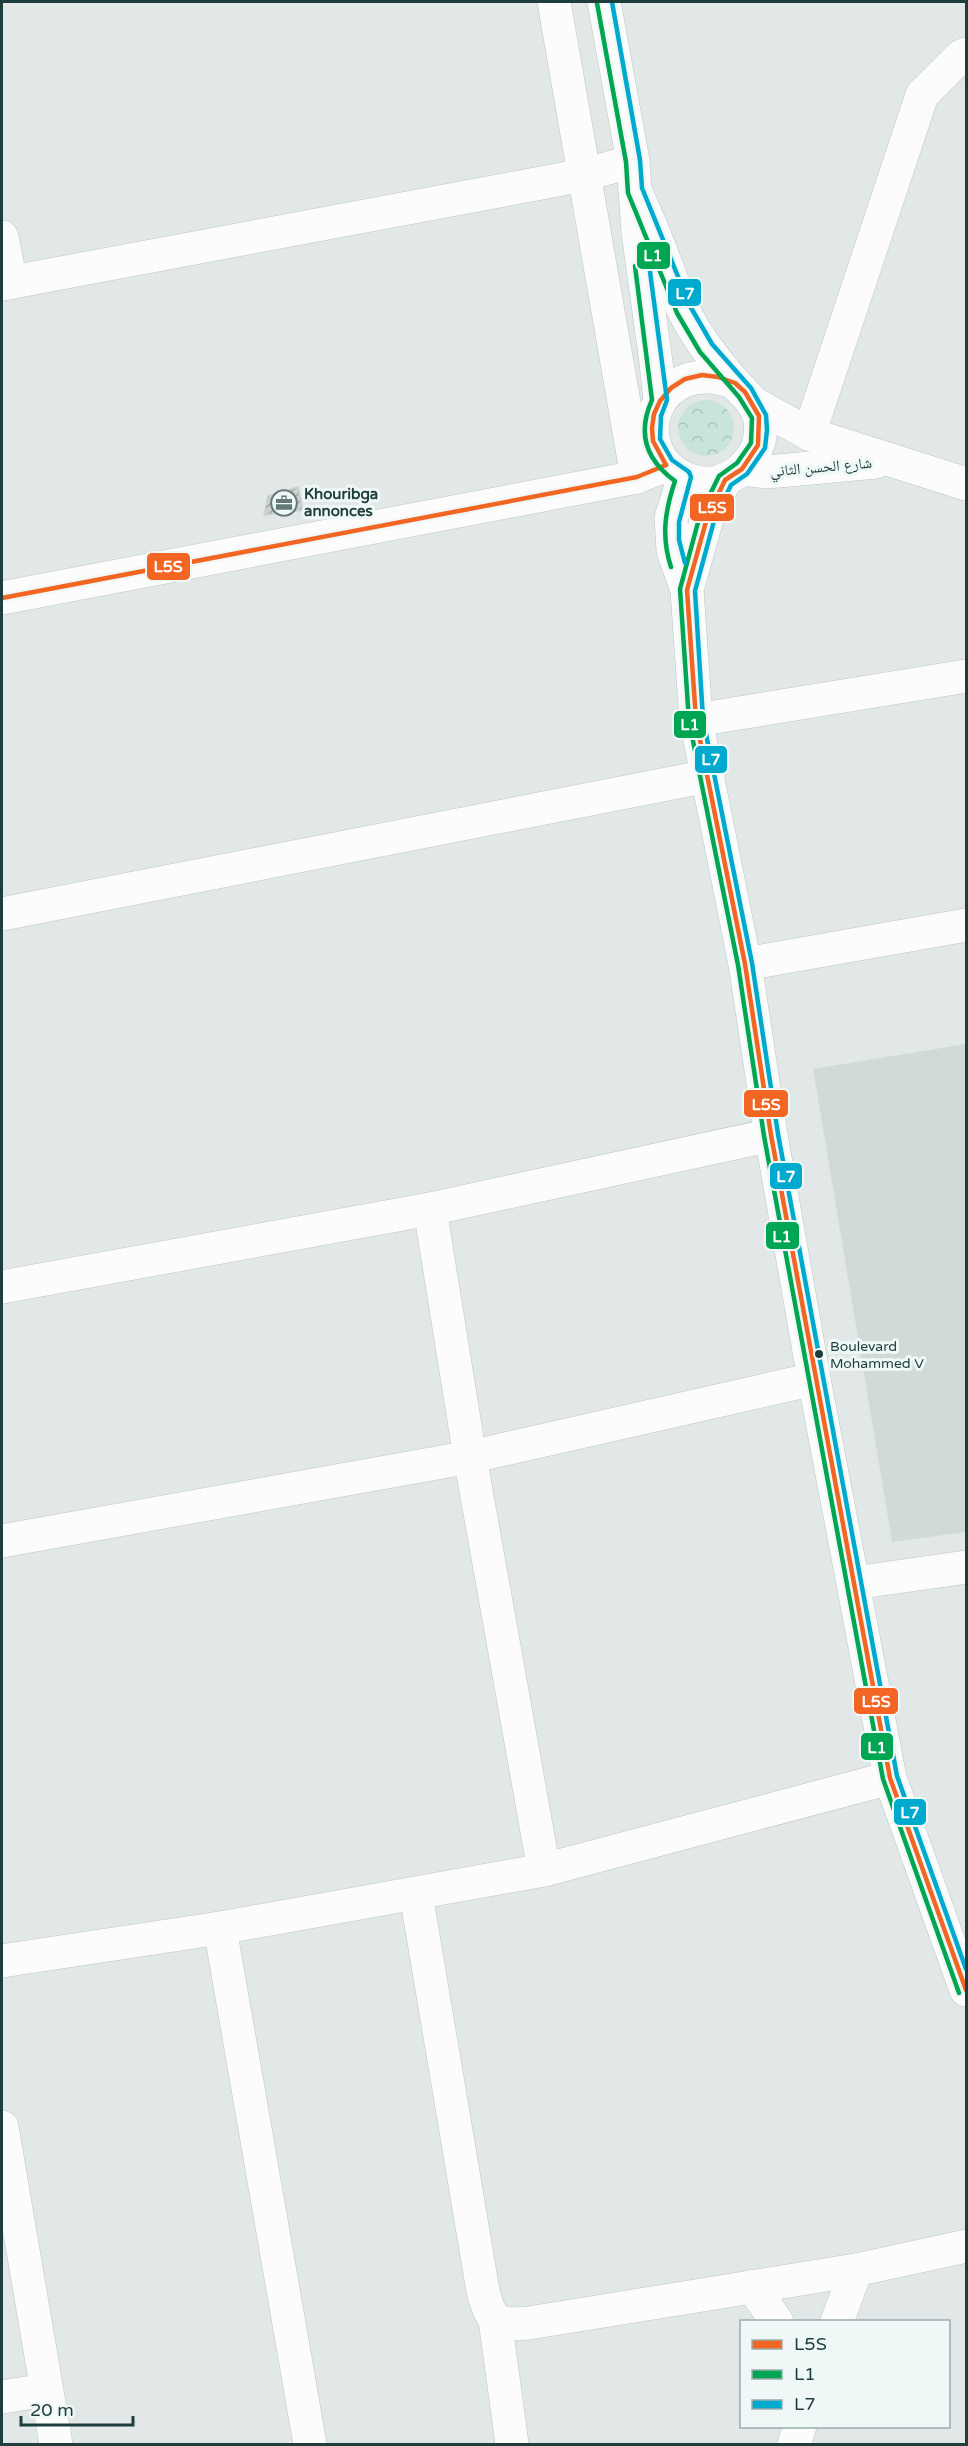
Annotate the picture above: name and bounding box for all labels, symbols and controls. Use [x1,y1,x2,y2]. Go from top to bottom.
line badge: L1 [636,241,671,270]
text: L1 [643,246,663,266]
line badge: L7 [667,278,702,307]
text: L7 [675,284,695,304]
street label: شارع الحسن الثاني [769,454,873,483]
place label: Khouribga annonces [304,485,378,520]
office icon: Khouribga annonces [269,488,299,518]
line badge: L5S [689,493,735,522]
text: L5S [697,498,727,518]
line badge: L5S [146,552,191,581]
text: L5S [153,557,183,577]
line badge: L1 [673,710,707,739]
text: L1 [680,715,700,735]
line badge: L7 [694,745,728,774]
text: L7 [701,750,721,770]
line badge: L5S [743,1089,789,1118]
text: L5S [751,1095,781,1115]
line badge: L7 [769,1162,803,1190]
text: L7 [776,1167,796,1187]
line badge: L1 [765,1221,800,1250]
text: L1 [772,1227,792,1247]
place label: Boulevard Mohammed V [830,1338,924,1372]
marker: Boulevard Mohammed V [813,1348,825,1360]
line badge: L5S [853,1687,899,1715]
text: L5S [861,1692,891,1712]
line badge: L1 [860,1732,894,1761]
text: L1 [867,1738,887,1758]
line badge: L7 [893,1798,927,1826]
text: L7 [900,1803,920,1823]
legend [740,2320,950,2428]
text: L5S [794,2333,827,2355]
text: L1 [794,2363,816,2385]
scale bar [21,2389,134,2427]
text: L7 [794,2393,816,2415]
text: 20 m [30,2399,74,2421]

